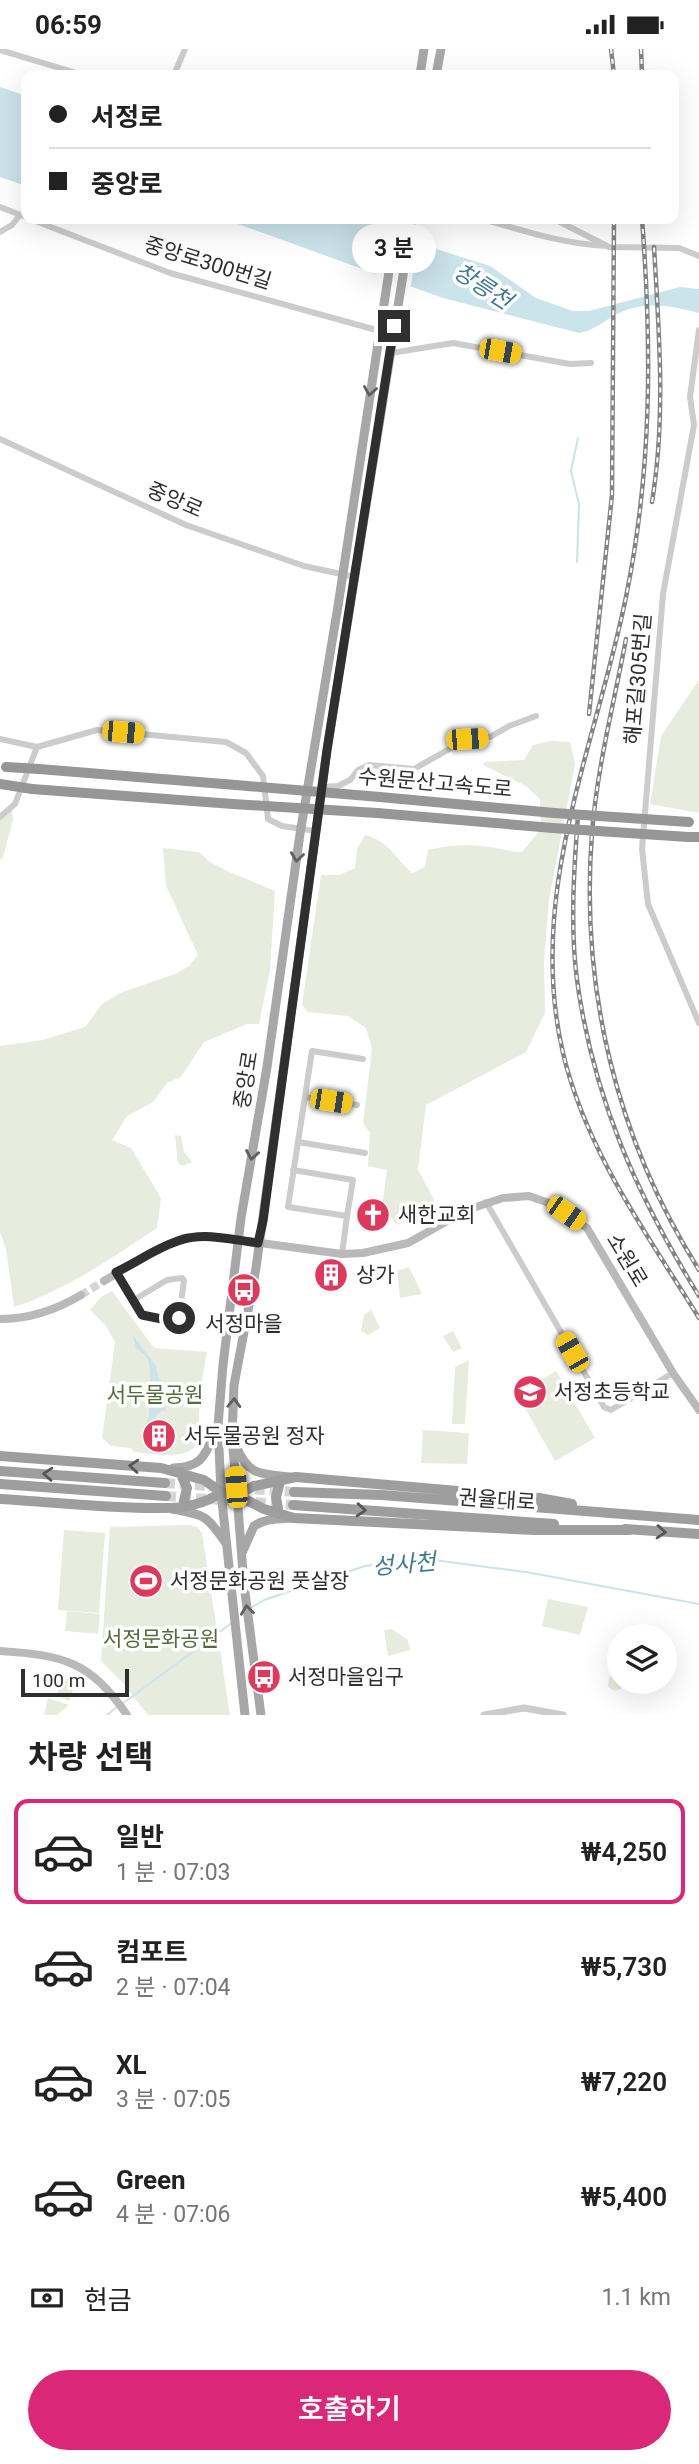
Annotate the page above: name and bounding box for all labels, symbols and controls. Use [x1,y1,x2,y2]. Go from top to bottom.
text: 06:59 [35,10,102,40]
text: 서정로 [91,102,163,132]
text: 중앙로 [91,169,163,199]
callout: 3 분 [352,225,436,273]
street label: 중앙로300번길 [141,232,275,294]
text: 3 분 [374,235,414,262]
water label: 창릉천 [449,258,519,317]
route end [378,310,410,342]
car [478,337,523,365]
one-way arrow [363,385,378,397]
street label: 중앙로 [144,478,206,522]
street label: 해포길305번길 [620,612,656,746]
car [102,720,145,744]
car [446,727,489,751]
street label: 수원문산고속도로 [357,764,513,802]
one-way arrow [290,852,305,863]
street label: 중앙로 [230,1049,262,1111]
car [309,1087,354,1115]
one-way arrow [245,1149,260,1161]
car [543,1192,590,1234]
church icon: 새한교회 [354,1196,392,1234]
place label: 새한교회 [398,1203,475,1227]
street label: 소원로 [602,1229,652,1291]
building icon: 상가 [312,1256,350,1294]
place label: 상가 [356,1263,395,1287]
bus stop icon: 서정마을 [225,1271,263,1309]
route start [163,1302,195,1334]
place label: 서정마을 [205,1312,283,1336]
car [553,1329,592,1375]
school or university icon: 서정초등학교 [511,1373,549,1411]
place label: 서정초등학교 [554,1380,670,1404]
park label: 서두물공원 [107,1383,203,1407]
one-way arrow [226,1397,241,1408]
building icon: 서두물공원 정자 [140,1417,178,1455]
place label: 서두물공원 정자 [184,1424,324,1448]
one-way arrow [128,1459,139,1474]
car [225,1465,248,1509]
one-way arrow [42,1467,53,1482]
street label: 권율대로 [458,1485,536,1515]
one-way arrow [356,1502,367,1517]
one-way arrow [656,1524,667,1539]
water label: 성사천 [371,1548,440,1581]
sports icon: 서정문화공원 풋살장 [127,1562,165,1600]
place label: 서정문화공원 풋살장 [170,1569,349,1593]
one-way arrow [240,1604,255,1616]
map controls [607,1624,677,1694]
button: layers [607,1624,677,1694]
park label: 서정문화공원 [103,1627,219,1651]
bus stop icon: 서정마을입구 [245,1658,283,1696]
place label: 서정마을입구 [288,1665,404,1689]
scale bar [21,1666,130,1698]
text: 100 m [32,1669,85,1692]
text: 차량 선택 [28,1738,154,1776]
icon: car [32,1820,95,1883]
text: 일반 [116,1822,164,1852]
text: ₩4,250 [581,1837,667,1867]
text: 1 분 · 07:03 [116,1859,231,1886]
icon: car [32,1935,95,1998]
text: 컴포트 [116,1937,188,1967]
text: ₩5,730 [581,1952,667,1982]
text: 2 분 · 07:04 [116,1974,231,2001]
icon: car [32,2050,95,2113]
text: XL [116,2050,147,2080]
text: ₩7,220 [581,2067,667,2097]
text: 3 분 · 07:05 [116,2086,231,2113]
icon: car [32,2165,95,2228]
text: Green [116,2165,186,2195]
text: ₩5,400 [581,2182,667,2212]
text: 4 분 · 07:06 [116,2201,231,2228]
icon: cash [28,2279,66,2317]
text: 1.1 km [602,2284,671,2311]
text: 현금 [84,2285,132,2315]
button: 호출하기 [28,2370,671,2450]

